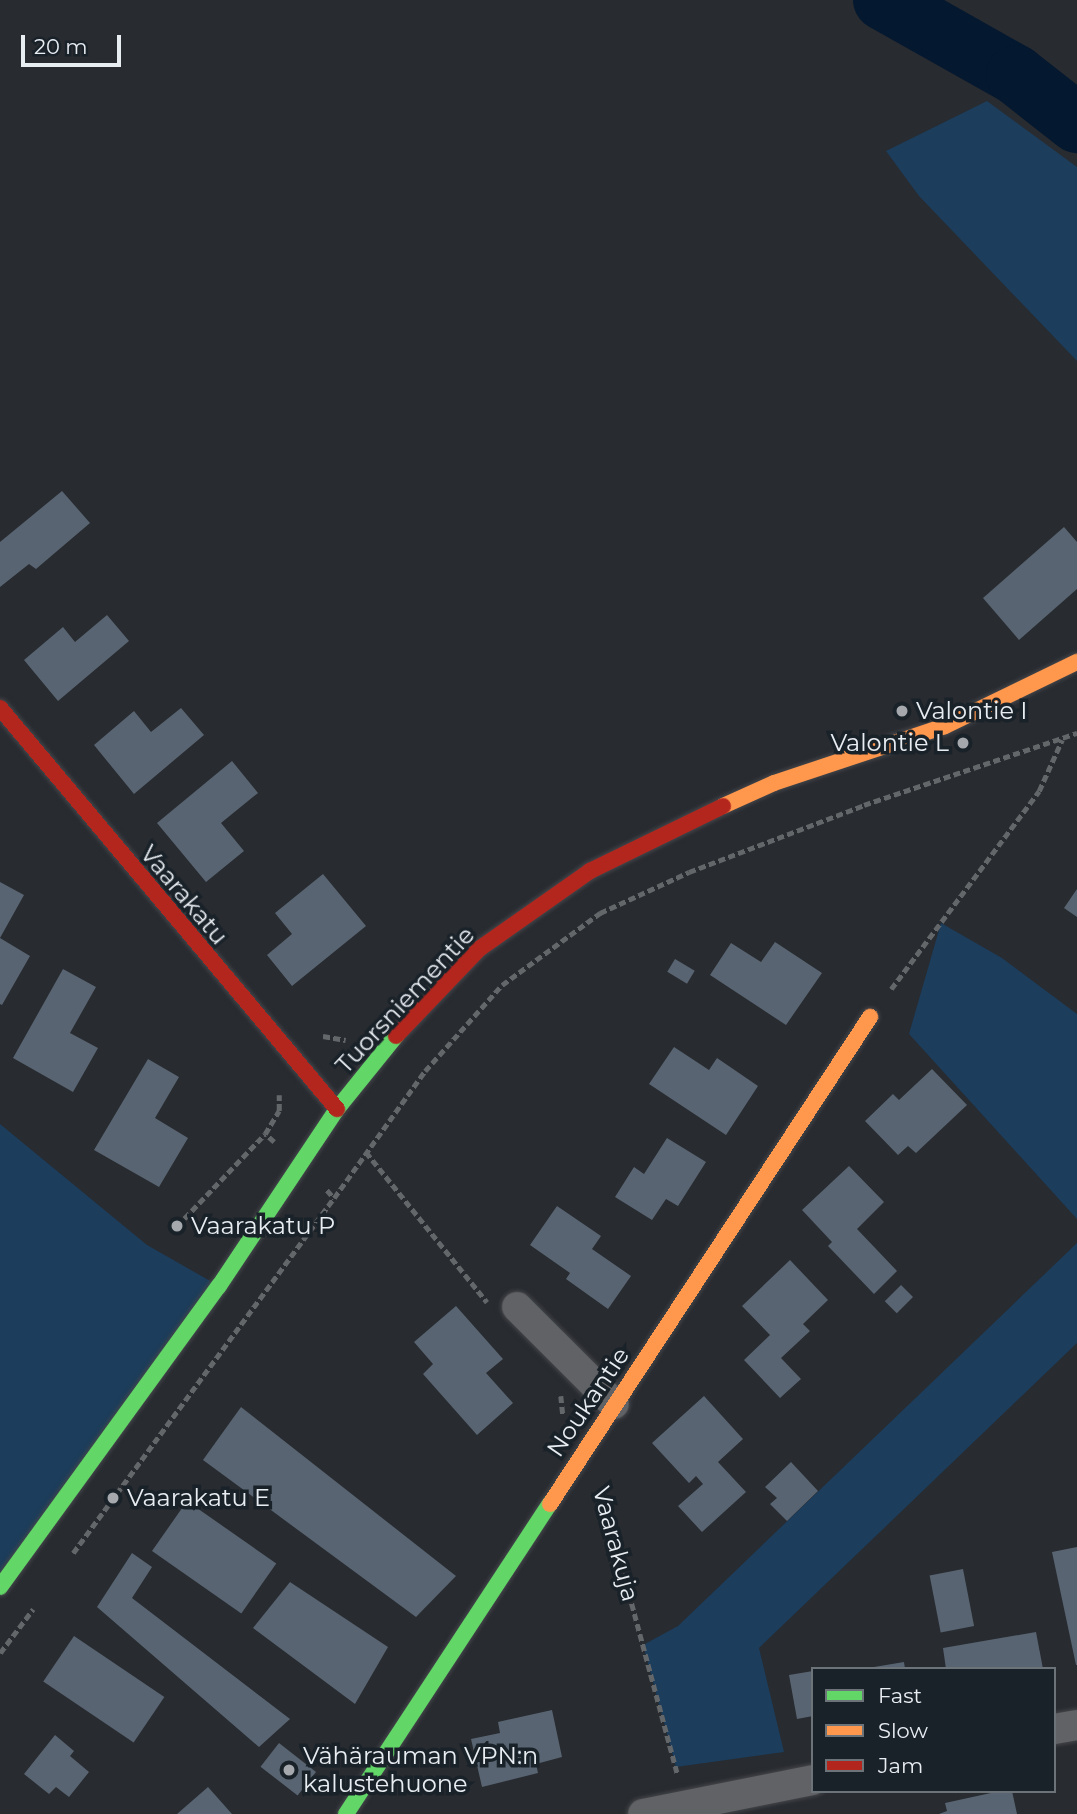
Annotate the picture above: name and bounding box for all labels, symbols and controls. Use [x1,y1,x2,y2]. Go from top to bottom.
scale bar [24,21,124,65]
text: 20 m [34,34,88,59]
place label: Valontie I [916,697,1028,725]
marker: Valontie I [894,703,910,719]
place label: Valontie L [831,729,949,757]
marker: Valontie L [955,735,971,751]
street label: Vaarakatu [134,840,234,950]
street label: Tuorsniementie [330,921,480,1079]
place label: Vaarakatu P [191,1212,335,1240]
marker: Vaarakatu P [169,1218,185,1234]
street label: Noukantie [541,1342,635,1462]
place label: Vaarakatu E [127,1484,270,1512]
street label: Vaarakuja [587,1484,645,1604]
marker: Vaarakatu E [105,1490,121,1506]
legend [811,1667,1056,1793]
text: Fast [878,1683,922,1708]
text: Slow [878,1718,928,1743]
place label: Vähärauman VPN:n kalustehuone [303,1742,538,1798]
text: Jam [878,1753,923,1778]
marker: Vähärauman VPN:n kalustehuone [281,1762,297,1778]

